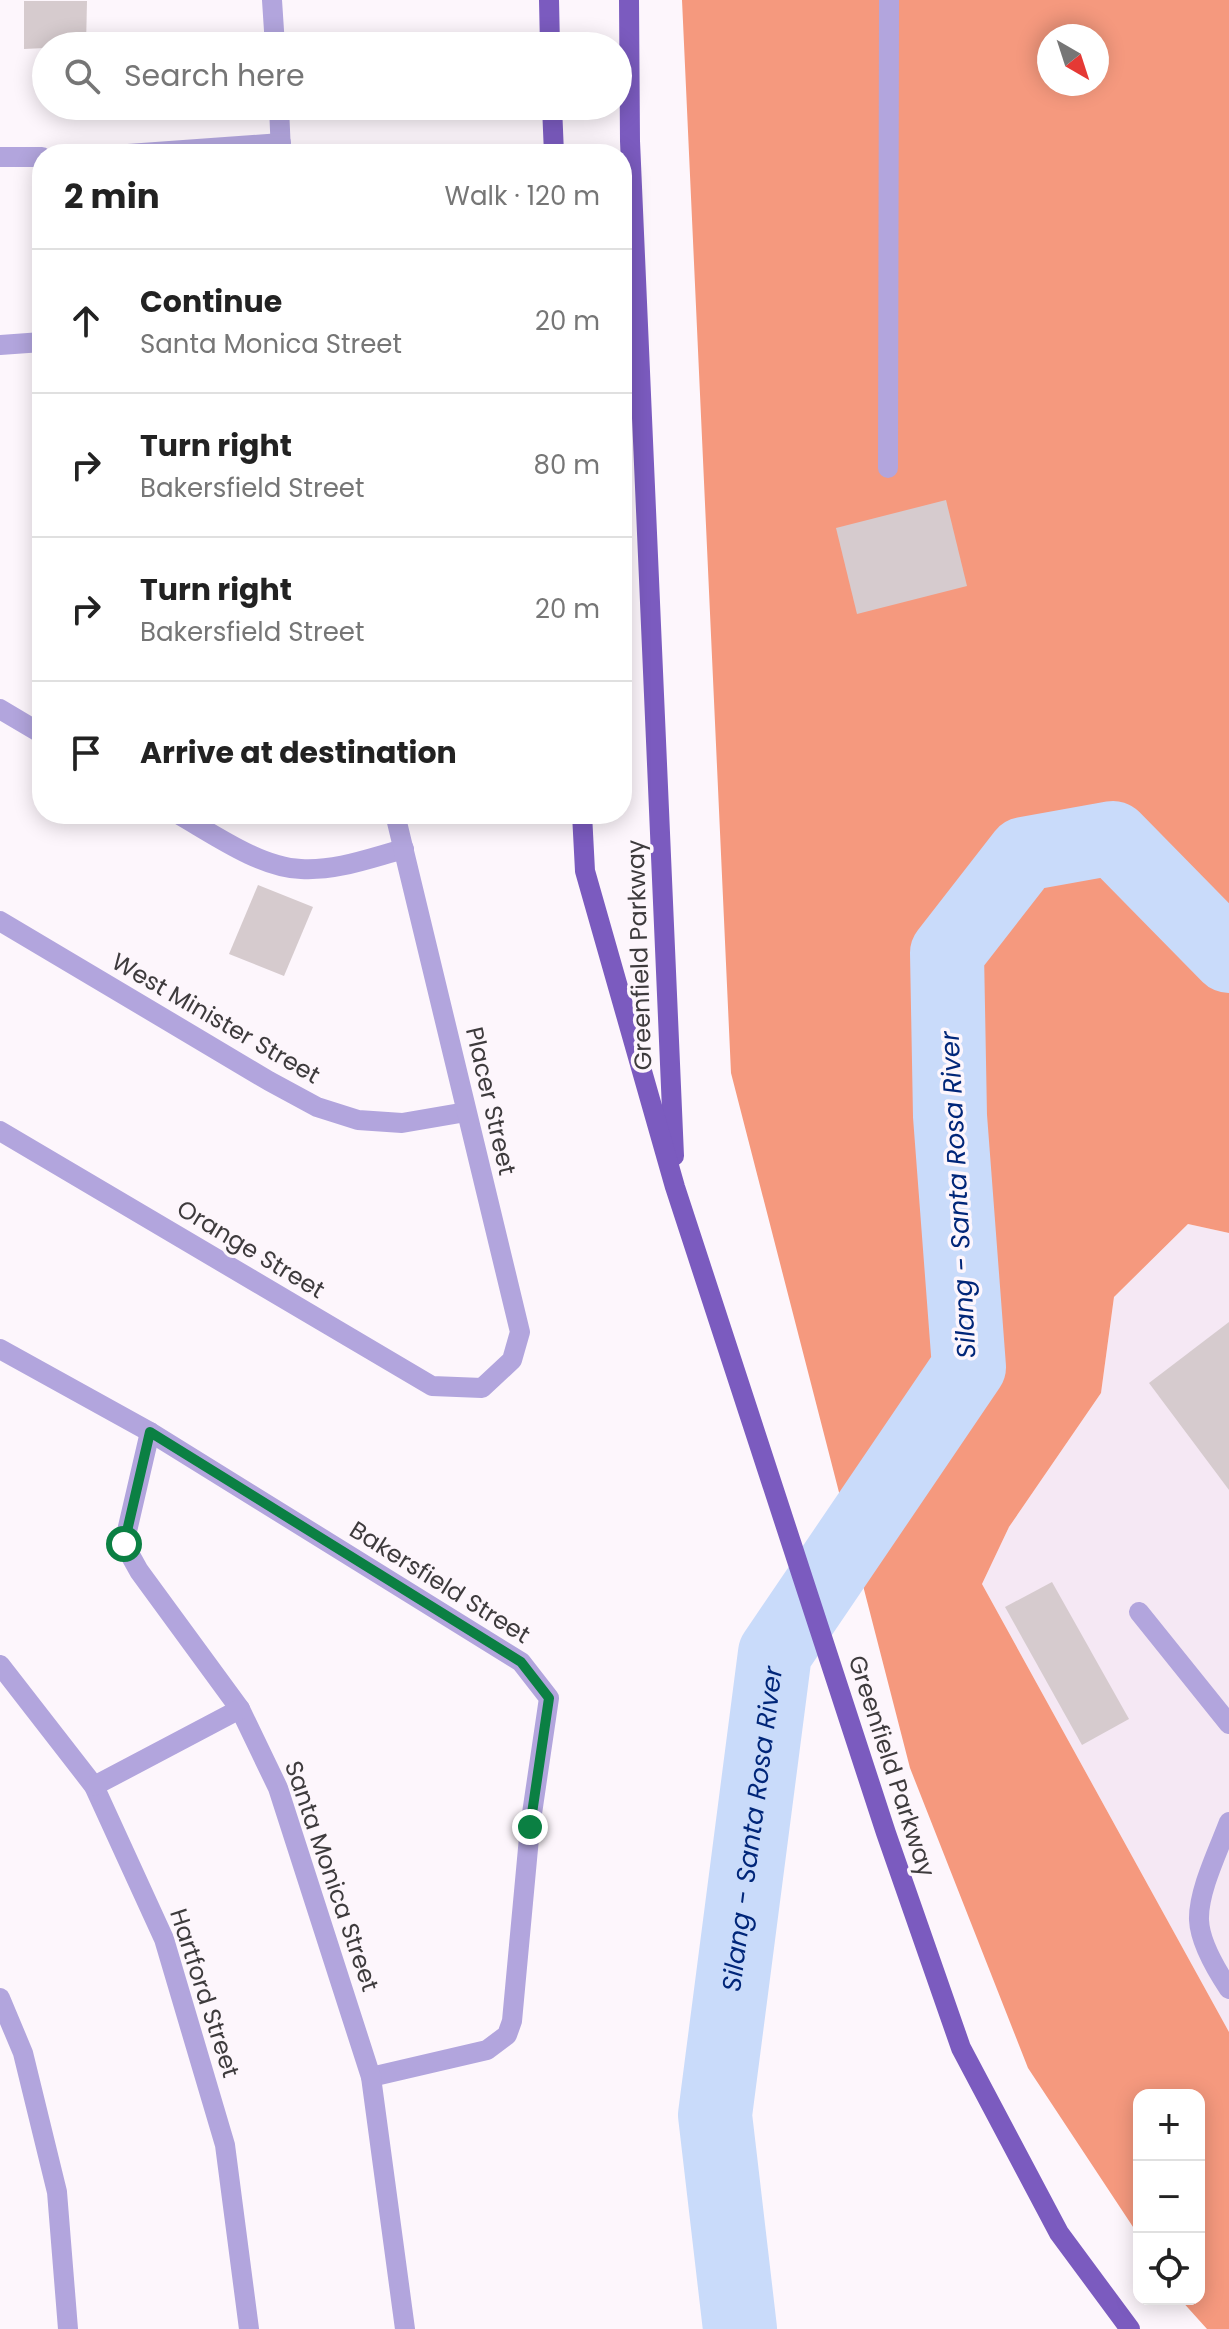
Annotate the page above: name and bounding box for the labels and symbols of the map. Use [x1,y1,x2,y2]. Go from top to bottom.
north arrow [1037,24,1109,96]
street label: Greenfield Parkway [618,839,660,1071]
street label: West Minister Street [106,945,326,1091]
street label: Placer Street [458,1024,524,1178]
water label: Silang - Santa Rosa River [931,1029,985,1360]
street label: Orange Street [171,1192,331,1306]
street label: Bakersfield Street [343,1513,537,1651]
route start [106,1526,142,1562]
street label: Greenfield Parkway [841,1651,944,1881]
water label: Silang - Santa Rosa River [713,1663,791,1994]
street label: Santa Monica Street [277,1756,387,1996]
route end [512,1809,548,1845]
street label: Hartford Street [162,1904,248,2082]

